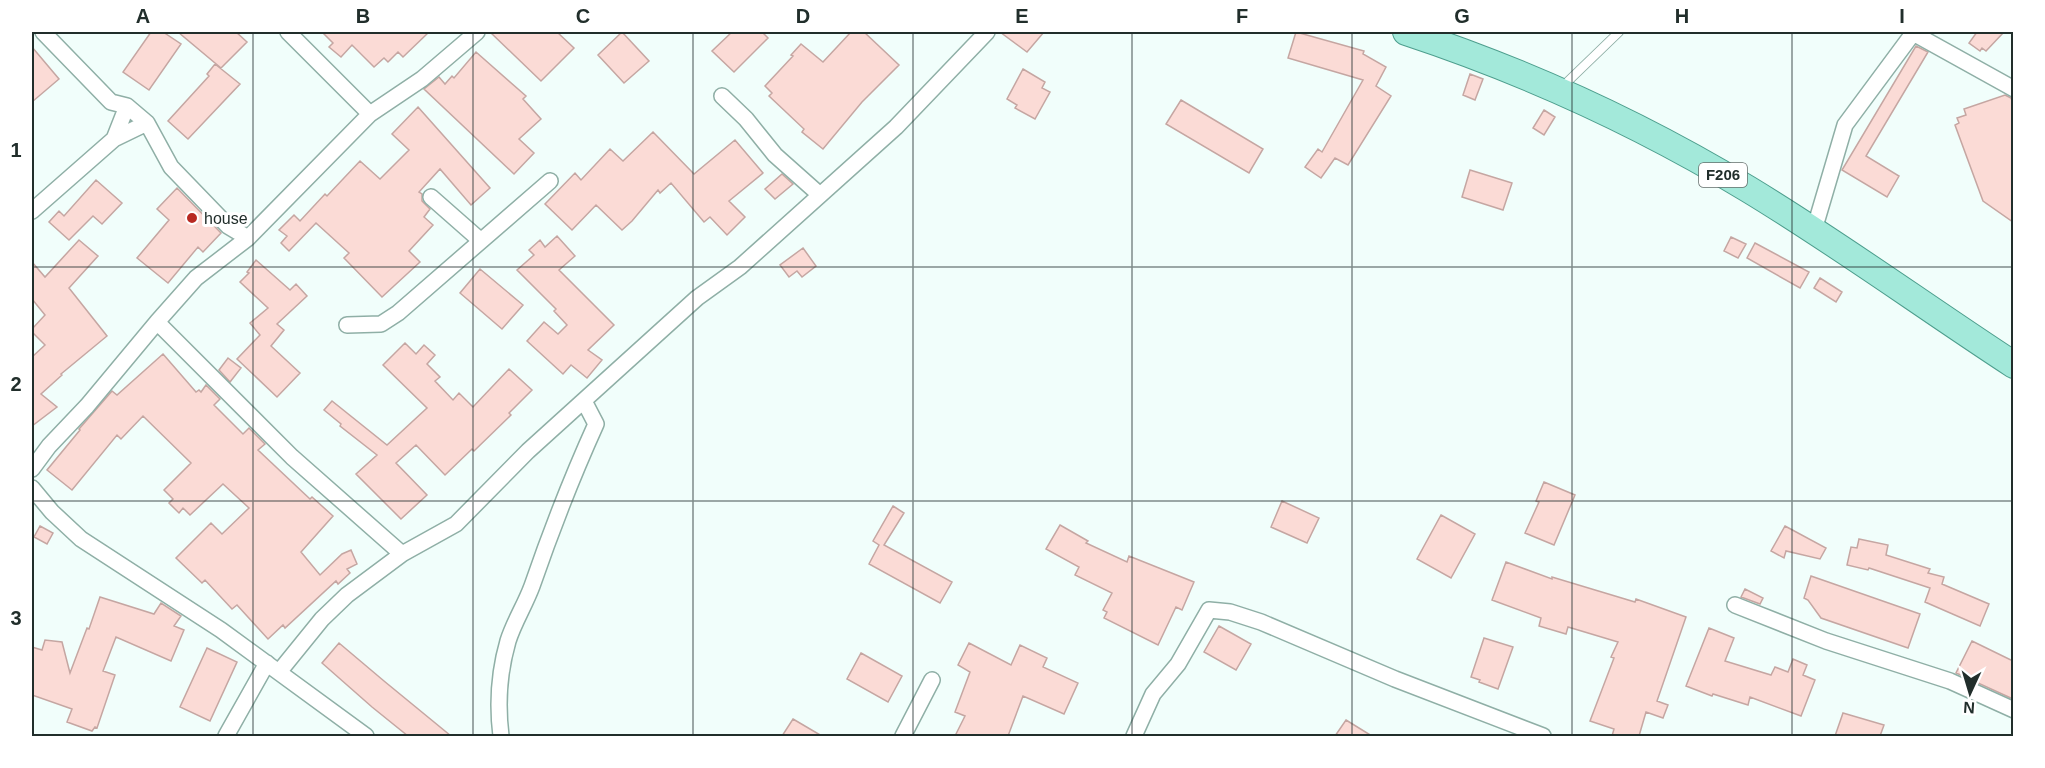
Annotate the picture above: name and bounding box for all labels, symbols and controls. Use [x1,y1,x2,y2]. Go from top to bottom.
text: A [136,5,150,27]
text: B [356,5,370,27]
text: C [576,5,590,27]
text: D [796,5,810,27]
text: E [1015,5,1029,27]
text: F [1236,5,1248,27]
text: G [1454,5,1470,27]
text: H [1675,5,1689,27]
text: I [1899,5,1905,27]
text: 1 [10,139,22,161]
road number: F206 [1699,163,1747,187]
place label: house [204,210,248,227]
marker: house [185,211,199,225]
text: 2 [10,373,22,395]
text: 3 [10,607,22,629]
north arrow [1940,663,2000,723]
text: N [1963,699,1975,716]

